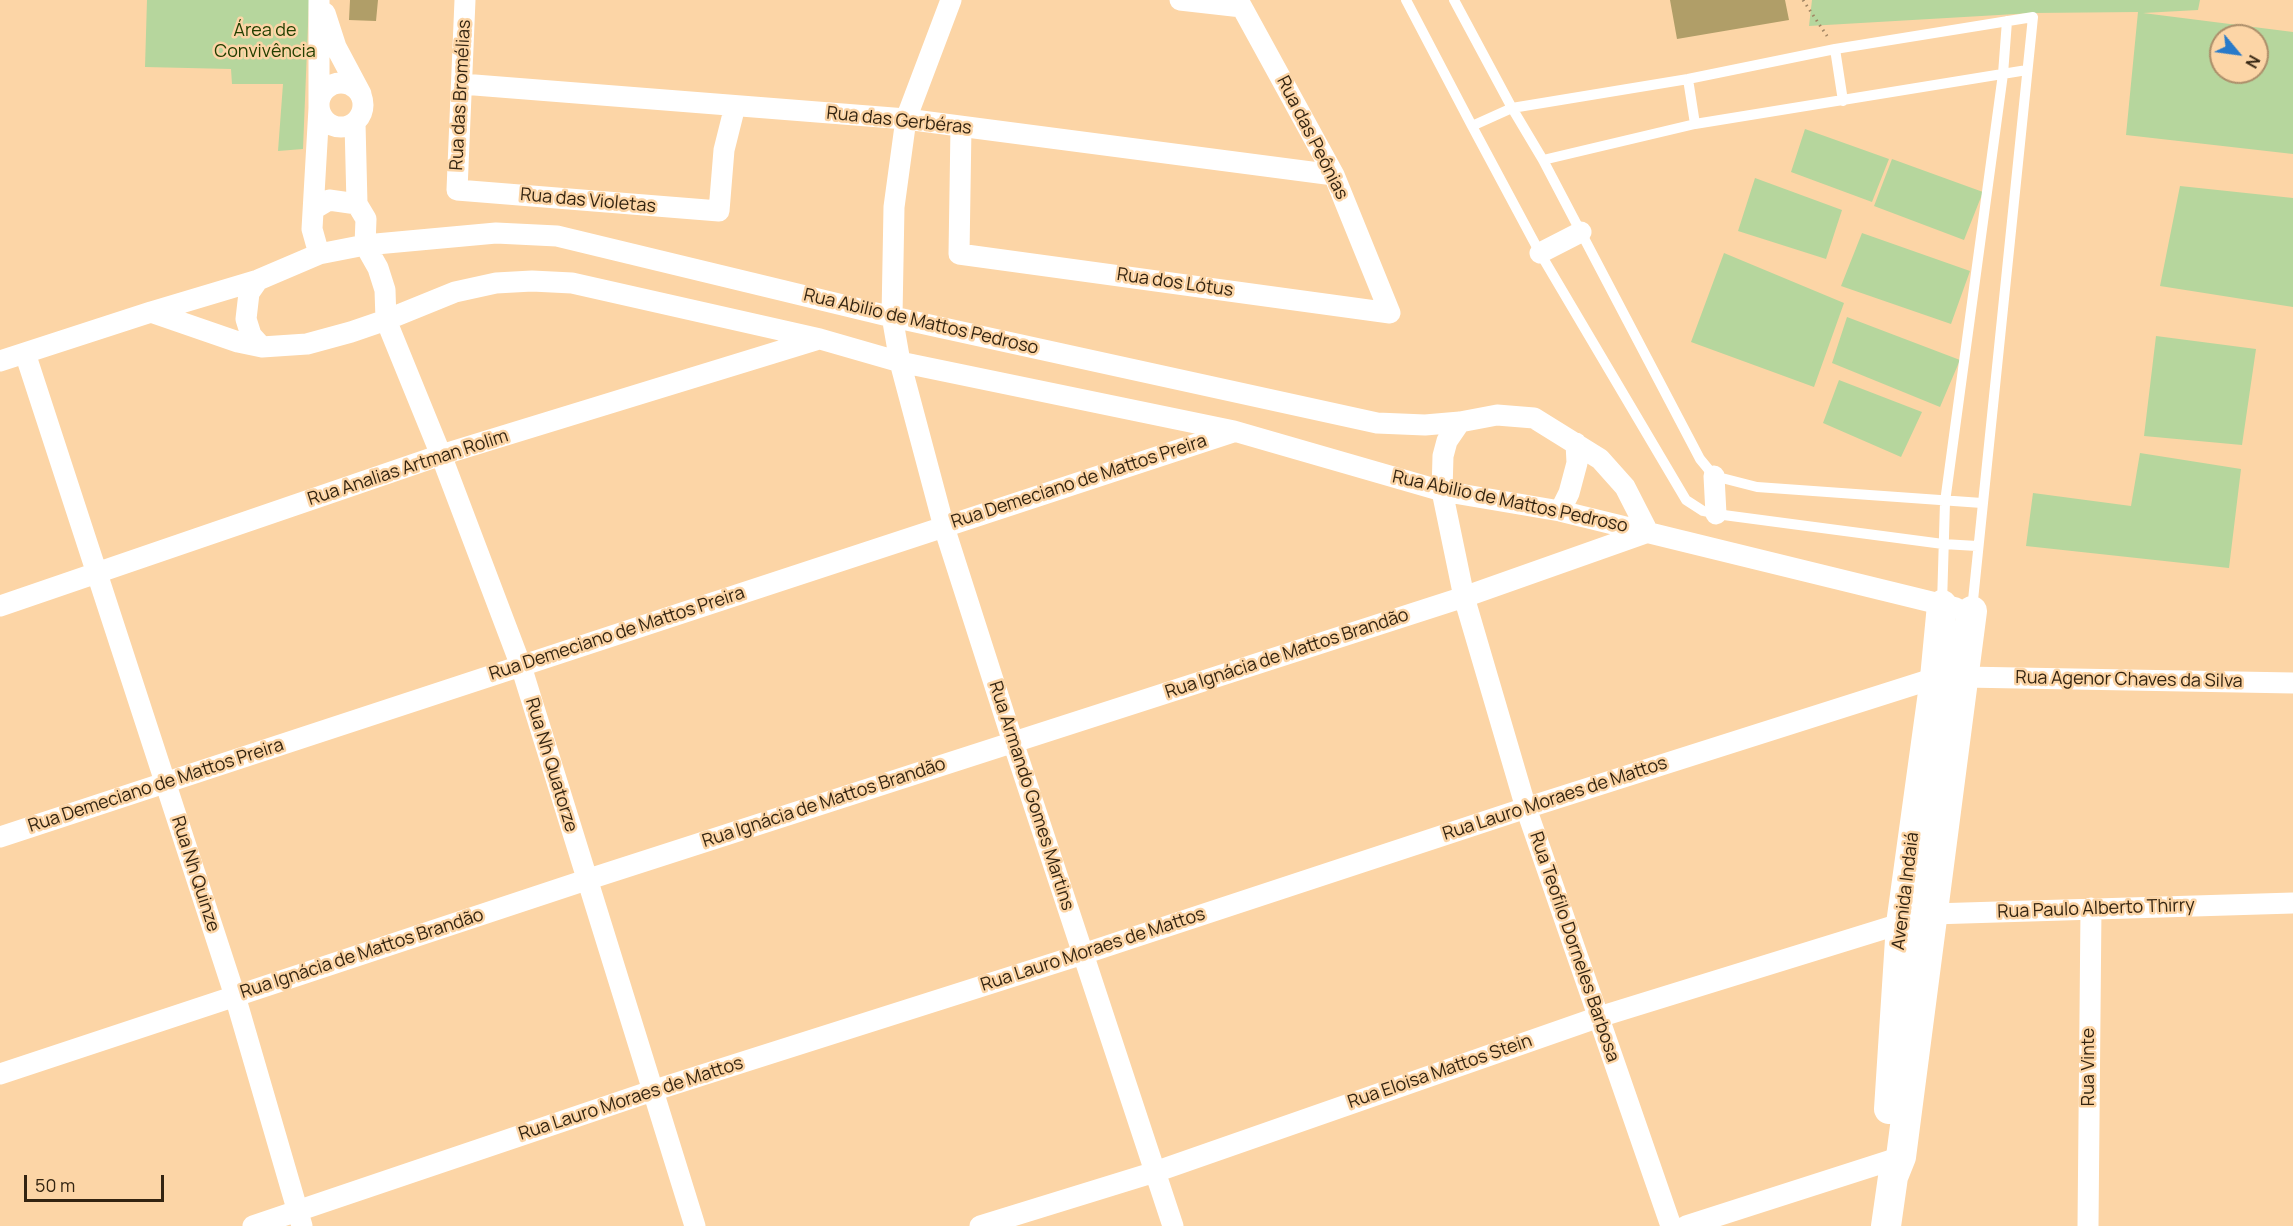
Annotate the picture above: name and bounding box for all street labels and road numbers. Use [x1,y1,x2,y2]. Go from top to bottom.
street label: Rua das Bromélias [446,19,476,171]
street label: Rua das Peônias [1272,73,1352,203]
street label: Rua das Gerbéras [825,103,973,139]
street label: Rua das Violetas [519,184,657,218]
street label: Rua dos Lótus [1116,264,1234,302]
street label: Rua Abilio de Mattos Pedroso [801,284,1041,360]
street label: Rua Analias Artman Rolim [305,425,511,511]
street label: Rua Demeciano de Mattos Preira [949,430,1209,534]
street label: Rua Abilio de Mattos Pedroso [1390,466,1630,538]
street label: Rua Demeciano de Mattos Preira [487,582,747,686]
street label: Rua Ignácia de Mattos Brandão [1163,604,1411,704]
street label: Rua Agenor Chaves da Silva [2015,667,2243,693]
street label: Rua Armando Gomes Martins [984,679,1078,913]
street label: Rua Nh Quatorze [520,695,582,835]
street label: Rua Demeciano de Mattos Preira [26,734,286,838]
street label: Rua Lauro Moraes de Mattos [1440,752,1670,846]
street label: Rua Ignácia de Mattos Brandão [700,753,948,853]
street label: Rua Nh Quinze [166,814,224,934]
street label: Rua Teofilo Dorneles Barbosa [1524,829,1624,1065]
street label: Avenida Indaiá [1888,831,1924,951]
street label: Rua Paulo Alberto Thirry [1997,895,2195,923]
street label: Rua Lauro Moraes de Mattos [978,903,1208,997]
street label: Rua Ignácia de Mattos Brandão [238,904,486,1004]
street label: Rua Vinte [2078,1028,2100,1106]
street label: Rua Eloisa Mattos Stein [1345,1030,1535,1114]
street label: Rua Lauro Moraes de Mattos [516,1052,746,1146]

